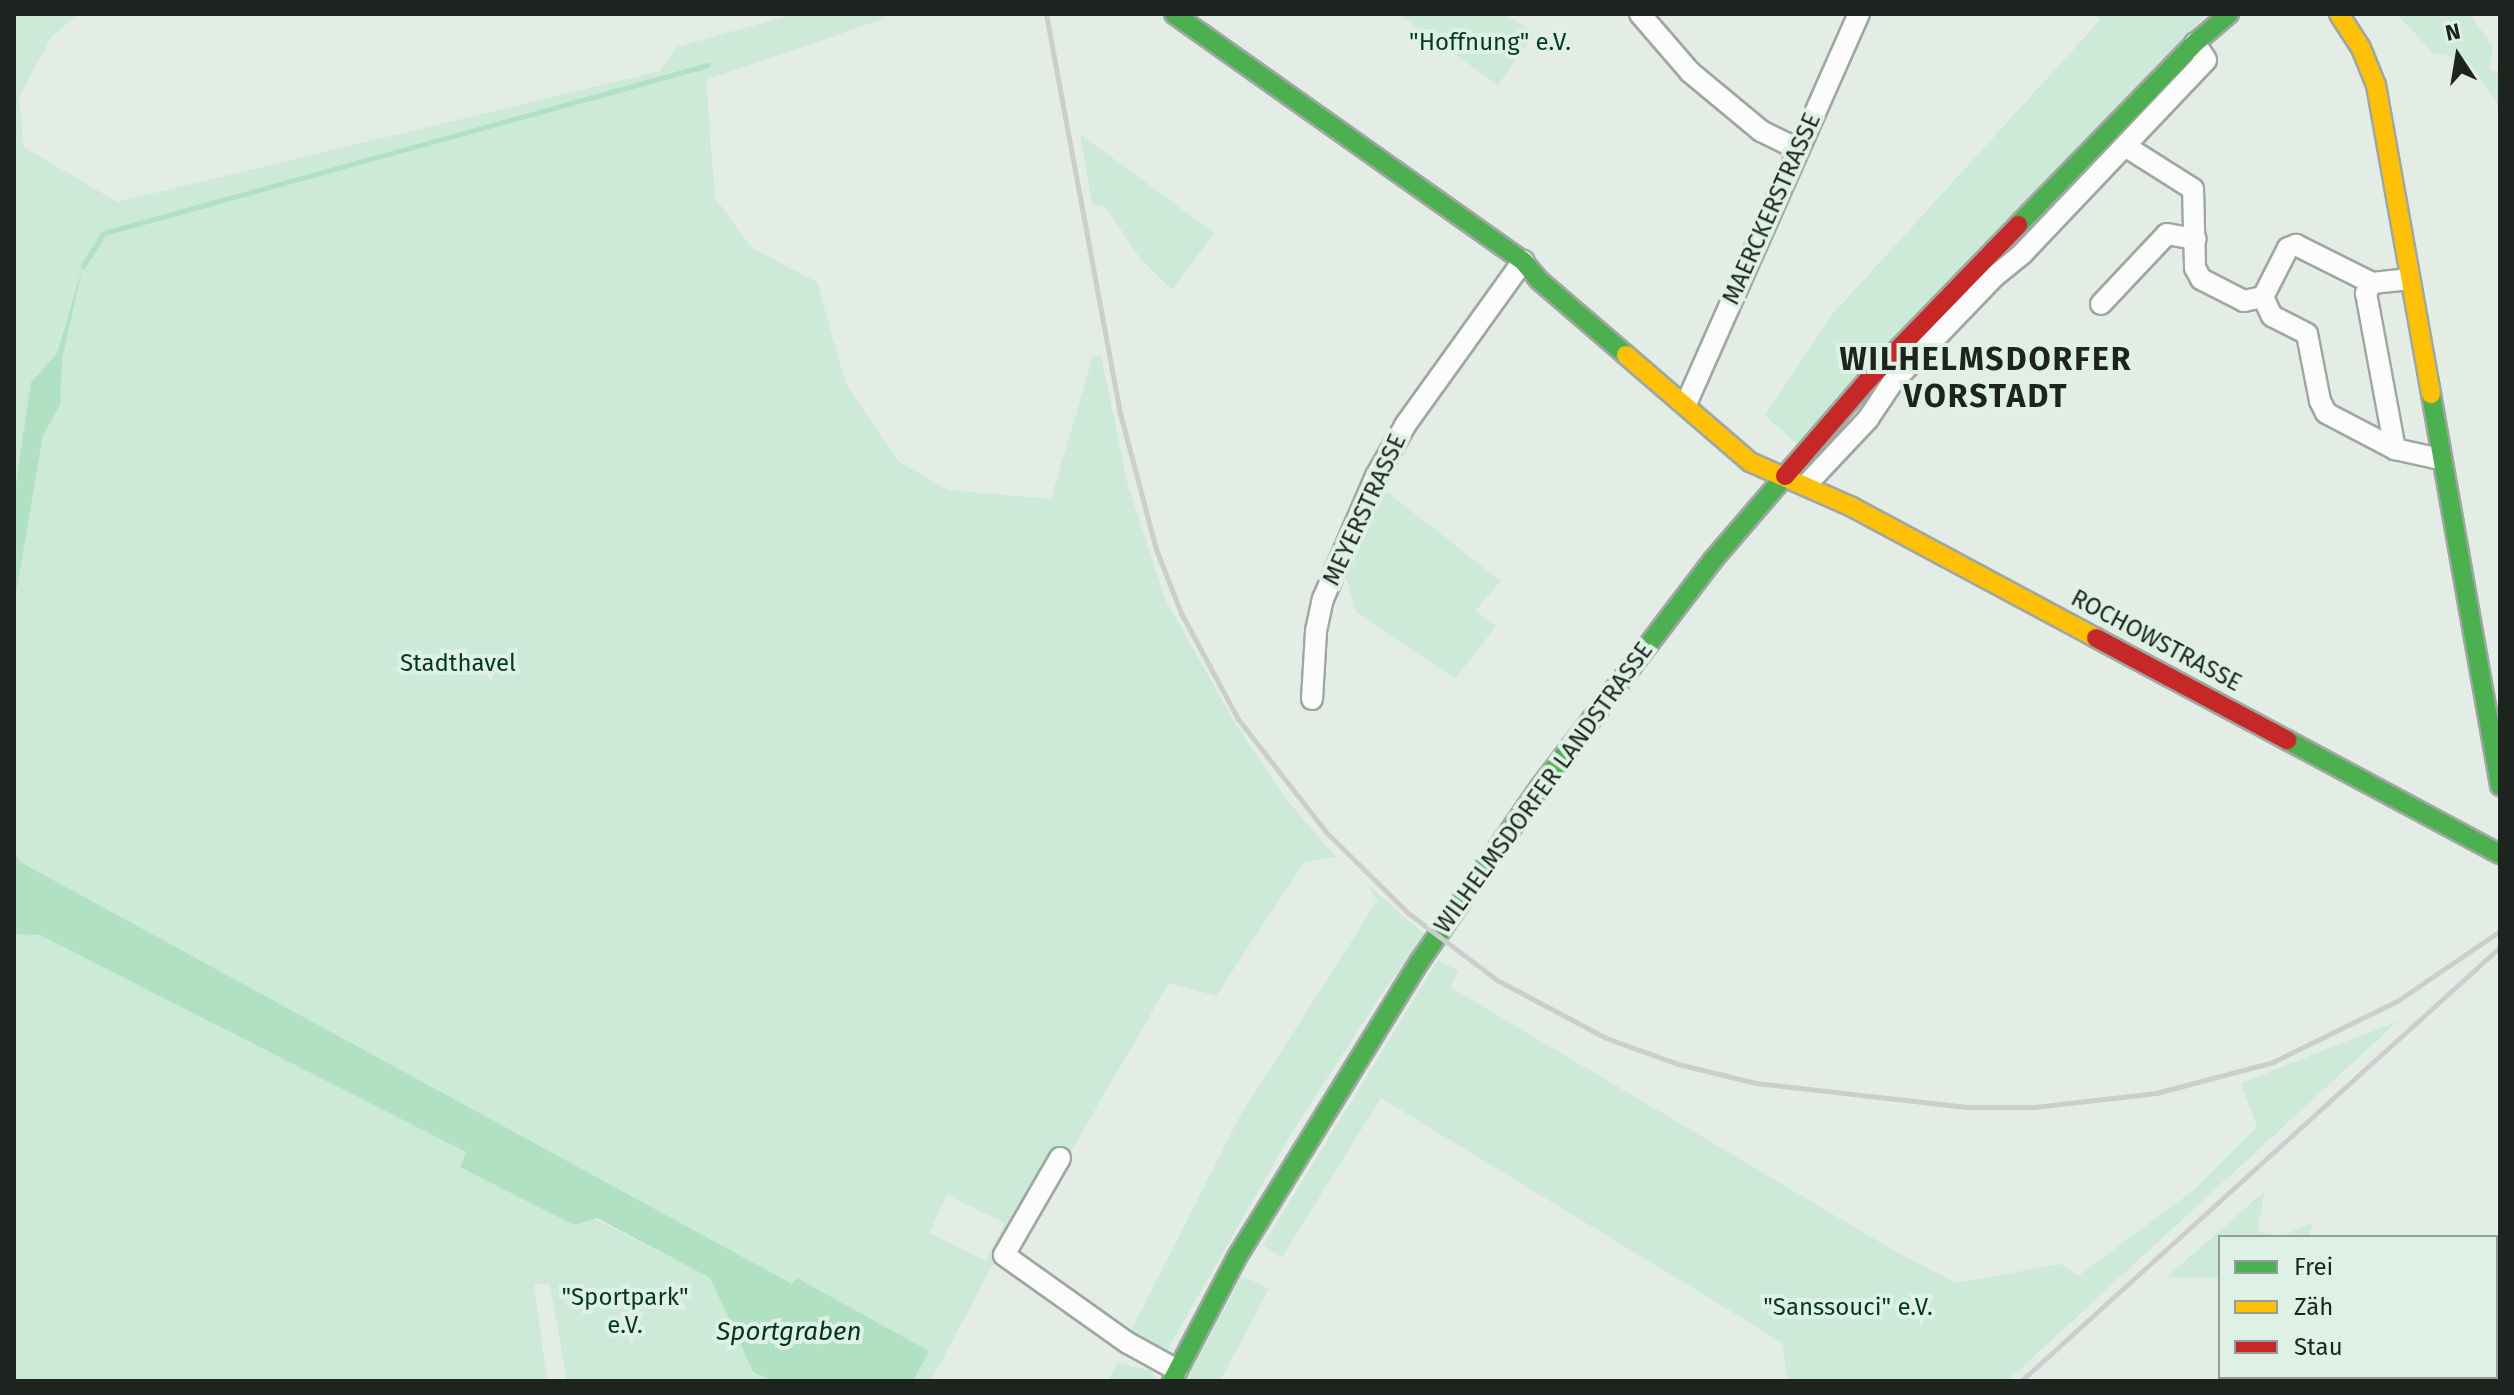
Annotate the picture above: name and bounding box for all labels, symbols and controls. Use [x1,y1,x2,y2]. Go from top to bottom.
north arrow [2418,16,2498,96]
text: N [2443,17,2463,47]
park label: "Hoffnung" e.V. [1409,29,1571,57]
street label: MAERCKERSTRASSE [1717,109,1827,309]
district label: WILHELMSDORFER VORSTADT [1840,341,2132,416]
street label: MEYERSTRASSE [1317,430,1413,590]
street label: ROCHOWSTRASSE [2066,584,2246,698]
street label: WILHELMSDORFER LANDSTRASSE [1429,637,1659,939]
park label: Stadthavel [400,650,516,678]
legend [2218,1235,2498,1379]
text: Frei [2294,1253,2333,1281]
park label: "Sportpark" e.V. [561,1284,689,1340]
text: Zäh [2294,1293,2333,1321]
park label: "Sanssouci" e.V. [1763,1294,1933,1322]
water label: Sportgraben [716,1316,862,1348]
text: Stau [2294,1333,2343,1361]

